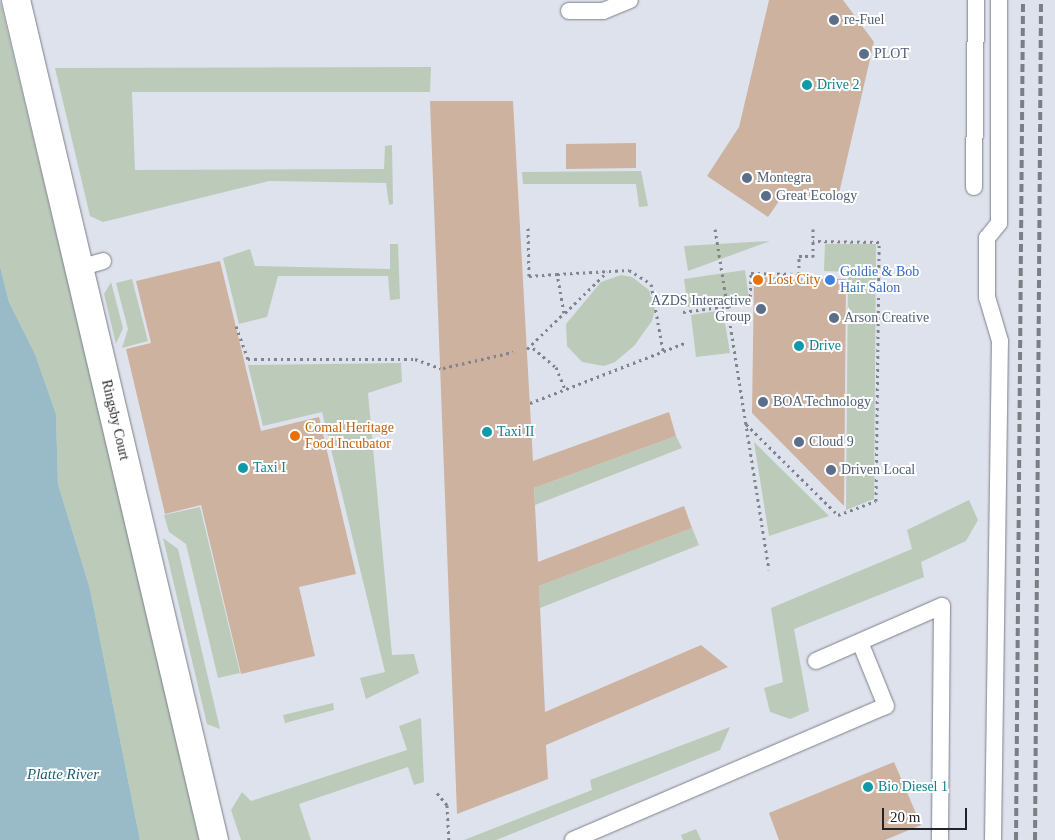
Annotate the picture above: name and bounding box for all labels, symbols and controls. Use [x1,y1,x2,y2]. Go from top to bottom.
place label: re-Fuel [844,12,884,28]
marker: re-Fuel [828,14,840,26]
place label: PLOT [874,46,909,62]
marker: PLOT [858,48,870,60]
place label: Drive 2 [817,77,859,93]
marker: Drive 2 [801,79,813,91]
place label: Montegra [757,170,811,186]
marker: Montegra [741,172,753,184]
place label: Great Ecology [776,188,857,204]
marker: Great Ecology [760,190,772,202]
place label: Goldie & Bob Hair Salon [840,264,919,296]
place label: Lost City [768,272,821,288]
marker: Lost City [752,274,764,286]
marker: Goldie & Bob Hair Salon [824,274,836,286]
place label: AZDS Interactive Group [651,293,751,326]
marker: AZDS Interactive Group [755,303,767,315]
place label: Arson Creative [844,310,929,326]
marker: Arson Creative [828,312,840,324]
place label: Drive [809,338,841,354]
marker: Drive [793,340,805,352]
street label: Ringsby Court [98,378,132,462]
place label: BOA Technology [773,394,872,410]
marker: BOA Technology [757,396,769,408]
place label: Comal Heritage Food Incubator [305,420,394,452]
place label: Taxi II [497,424,535,440]
marker: Taxi II [481,426,493,438]
marker: Comal Heritage Food Incubator [289,430,301,442]
place label: Cloud 9 [809,434,854,450]
marker: Cloud 9 [793,436,805,448]
place label: Taxi I [253,460,286,476]
marker: Taxi I [237,462,249,474]
place label: Driven Local [841,462,915,478]
marker: Driven Local [825,464,837,476]
water label: Platte River [27,766,99,784]
place label: Bio Diesel 1 [878,779,948,795]
marker: Bio Diesel 1 [862,781,874,793]
scale bar [885,798,970,830]
text: 20 m [890,809,920,825]

